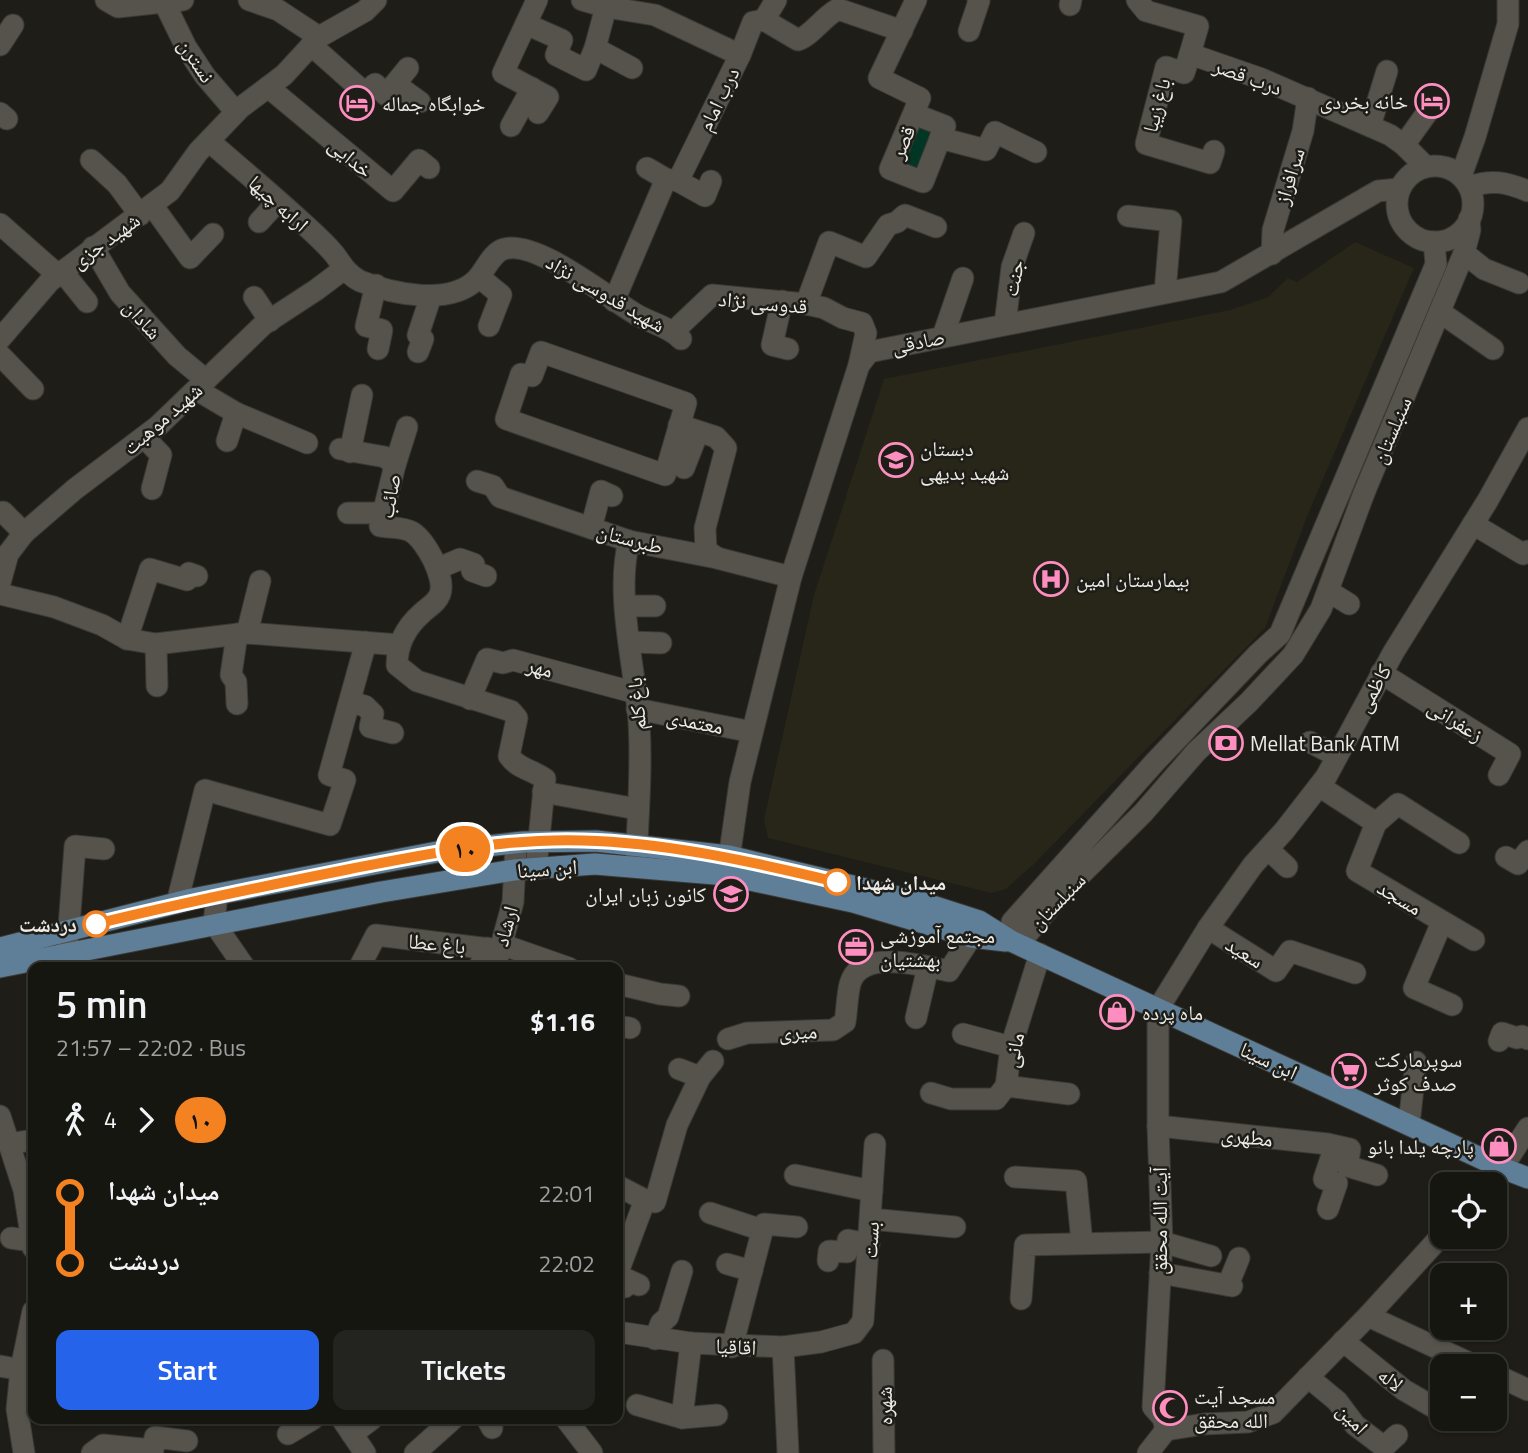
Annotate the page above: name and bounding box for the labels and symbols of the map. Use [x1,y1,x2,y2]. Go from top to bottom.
street label: نسترن [170,31,224,89]
street label: درب قصر [1208,48,1287,103]
street label: درب امام [689,62,747,136]
street label: باغ زیبا [1133,74,1179,136]
hotel icon: خانه بخردی [1413,82,1451,120]
hotel icon: خوابگاه جماله [338,84,376,122]
place label: خانه بخردی [1320,85,1408,117]
place label: خوابگاه جماله [382,87,485,119]
street label: قصر [880,120,923,165]
street label: خدایی [322,129,380,185]
street label: سرافراز [1265,144,1313,209]
street label: ارابه چیها [241,167,317,239]
street label: شهید جزی [64,204,146,276]
street label: شهید قدوسی نژاد [540,246,672,340]
street label: جنت [994,257,1032,299]
street label: قدوسی نژاد [717,282,809,322]
street label: شادان [116,292,170,346]
street label: صادقی [889,320,947,362]
street label: شهید موهبت [115,374,209,462]
street label: سنبلستان [1363,391,1419,469]
place label: دبستان شهید بدیهی [920,432,1009,488]
school or university icon: دبستان شهید بدیهی [877,441,915,479]
street label: صائب [369,471,409,521]
street label: طبرستان [593,514,667,562]
hospital icon: بیمارستان امین [1032,560,1070,598]
place label: بیمارستان امین [1076,563,1189,595]
street label: مهر [522,648,557,686]
street label: کاظمی [1347,658,1399,718]
street label: باغ کلم [618,676,654,732]
street label: زعفرانی [1422,690,1490,750]
street label: معتمدی [664,700,726,742]
bank icon: Mellat Bank ATM [1207,724,1245,762]
place label: Mellat Bank ATM [1250,727,1400,759]
line badge: ۱۰ [434,826,496,872]
street label: ابن سینا [516,850,578,886]
street label: سنبلستان [1021,865,1093,937]
place label: میدان شهدا [856,866,946,898]
marker: میدان شهدا [824,869,850,895]
street label: مسجد [1371,871,1429,923]
school or university icon: کانون زبان ایران [712,875,750,913]
place label: کانون زبان ایران [585,878,706,910]
street label: ارشاد [484,902,526,950]
place label: دردشت [19,908,77,940]
marker: دردشت [83,911,109,937]
place label: مجتمع آموزشی بهشتیان [880,919,995,975]
street label: باغ عطا [407,924,467,962]
office icon: مجتمع آموزشی بهشتیان [837,928,875,966]
street label: سعید [1220,928,1270,976]
shop icon: ماه پرده [1098,993,1136,1031]
place label: ماه پرده [1142,996,1203,1028]
street label: میری [778,1014,818,1048]
street label: مانی [994,1030,1032,1070]
street label: ابن سینا [1235,1033,1303,1087]
place label: سوپرمارکت صدف کوثر [1373,1043,1462,1099]
supermarket icon: سوپرمارکت صدف کوثر [1330,1052,1368,1090]
street label: مطهری [1219,1117,1275,1155]
shop icon: پارچه یلدا بانو [1480,1127,1518,1165]
place label: پارچه یلدا بانو [1367,1130,1474,1162]
street label: آیت الله محقق [1143,1166,1175,1275]
street label: بست [853,1221,887,1259]
street label: اقاقیا [715,1329,757,1363]
street label: لاله [1371,1359,1411,1399]
place label: مسجد آیت الله محقق [1194,1380,1275,1436]
street label: شهره [868,1386,900,1426]
mosque icon: مسجد آیت الله محقق [1151,1389,1189,1427]
street label: امین [1330,1395,1376,1441]

